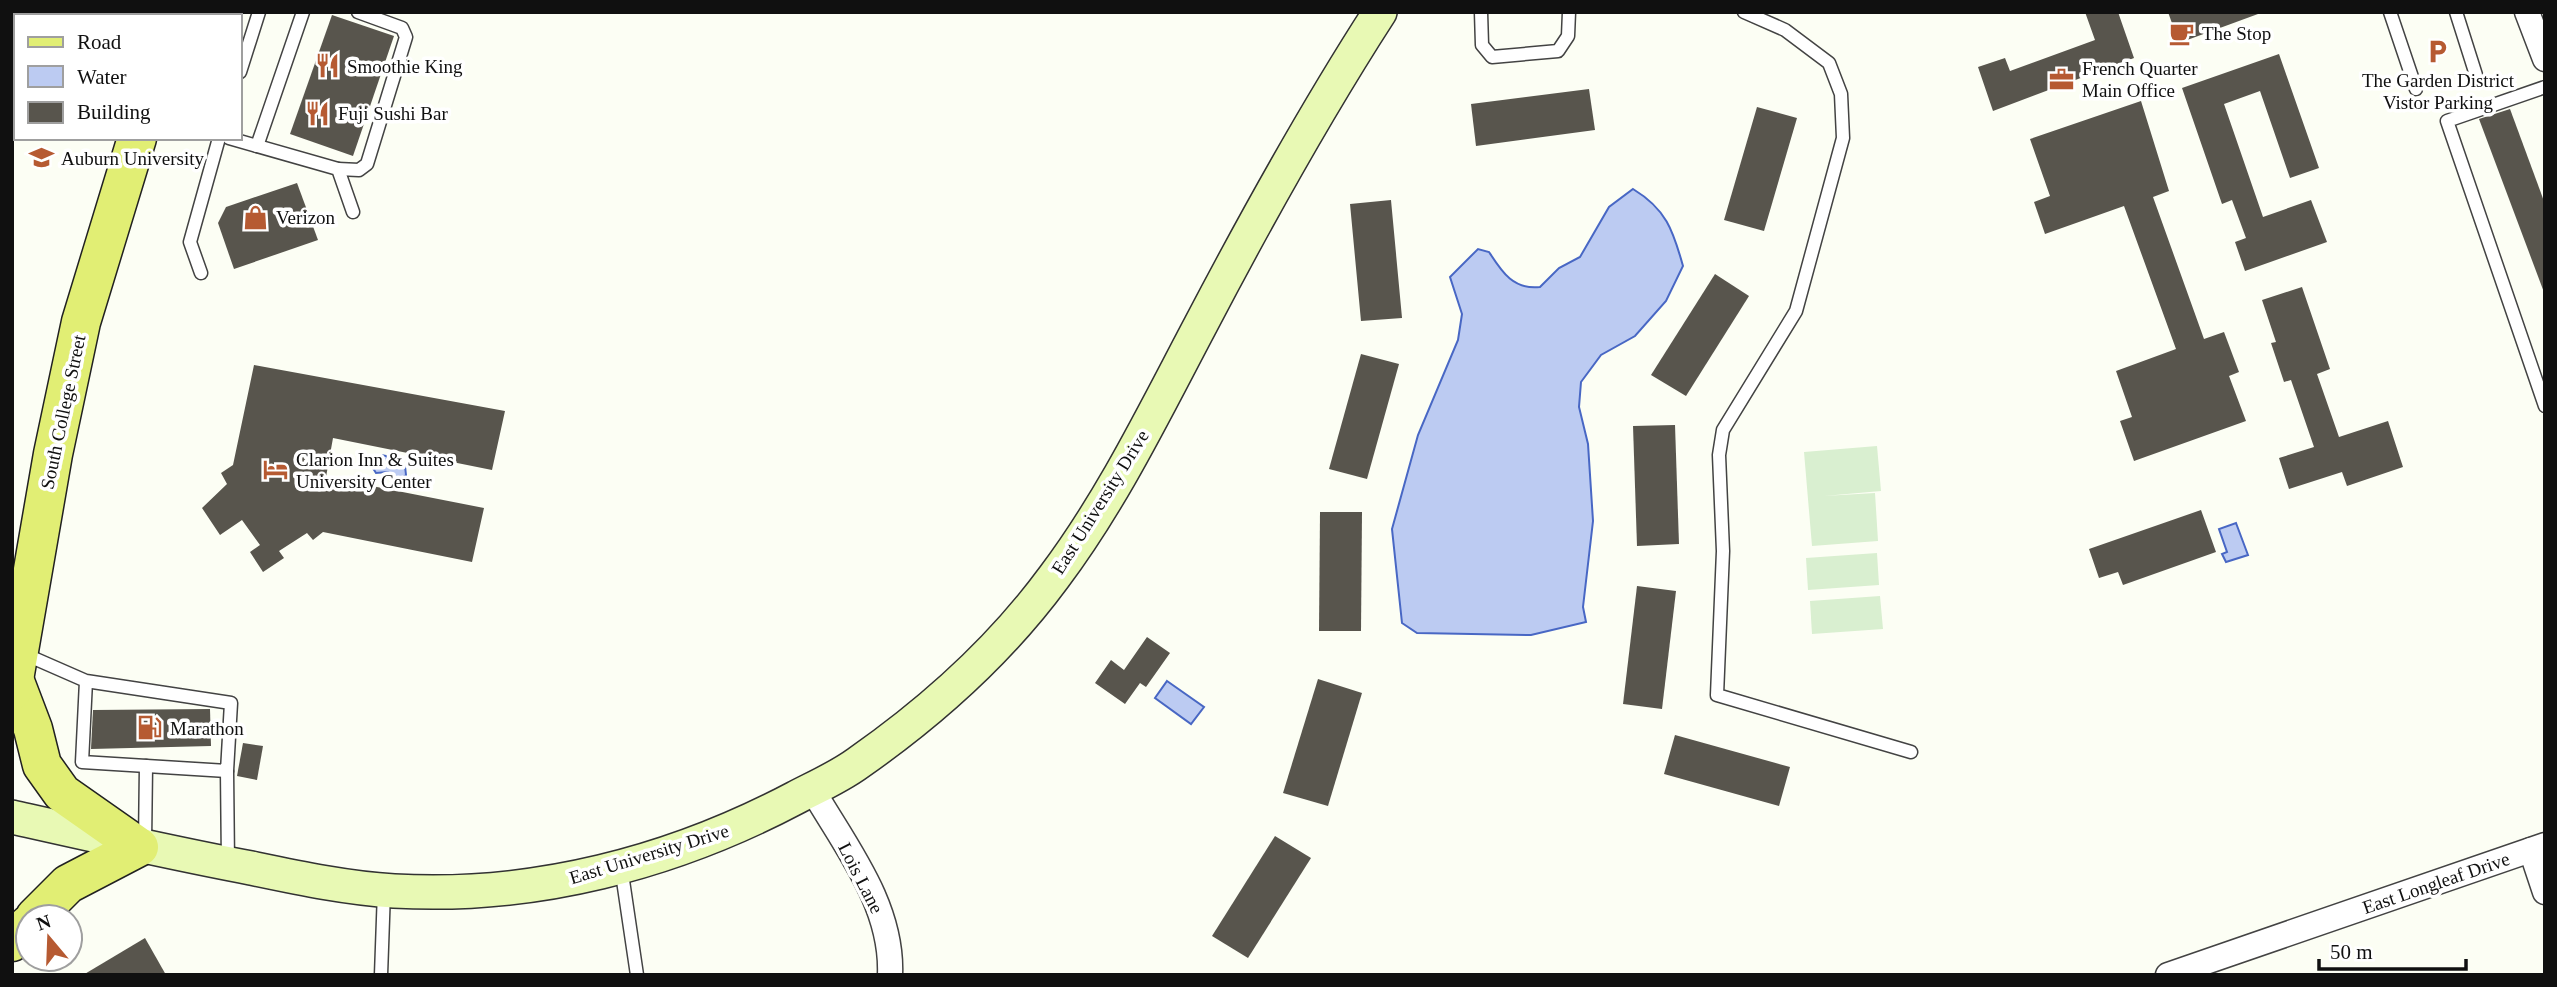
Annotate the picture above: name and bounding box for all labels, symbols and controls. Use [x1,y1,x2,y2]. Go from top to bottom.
legend [14,14,242,140]
cafe icon: The Stop [2168,19,2196,47]
place label: The Stop [2202,23,2271,44]
text: Road [77,30,122,54]
parking icon: The Garden District Vistor Parking [2424,38,2452,66]
restaurant icon: Smoothie King [313,52,341,80]
place label: Smoothie King [347,56,463,77]
place label: French Quarter Main Office [2082,58,2198,101]
text: Water [77,65,127,89]
office icon: French Quarter Main Office [2048,65,2076,93]
place label: The Garden District Vistor Parking [2362,70,2515,113]
restaurant icon: Fuji Sushi Bar [304,99,332,127]
text: Building [77,100,151,124]
place label: Fuji Sushi Bar [338,103,448,124]
school or university icon: Auburn University [27,144,55,172]
place label: Auburn University [61,148,205,169]
shop icon: Verizon [242,203,270,231]
place label: Verizon [276,207,336,228]
street label: South College Street [36,332,90,491]
street label: East University Drive [1047,426,1153,578]
place label: Clarion Inn & Suites University Center [296,449,454,492]
hotel icon: Clarion Inn & Suites University Center [262,456,290,484]
fuel station icon: Marathon [136,714,164,742]
place label: Marathon [170,718,244,739]
street label: East University Drive [567,820,731,888]
street label: Lois Lane [834,839,888,917]
street label: East Longleaf Drive [2360,848,2512,918]
north arrow [14,903,84,973]
text: N [34,910,54,935]
scale bar [2319,928,2466,972]
text: 50 m [2330,940,2373,964]

